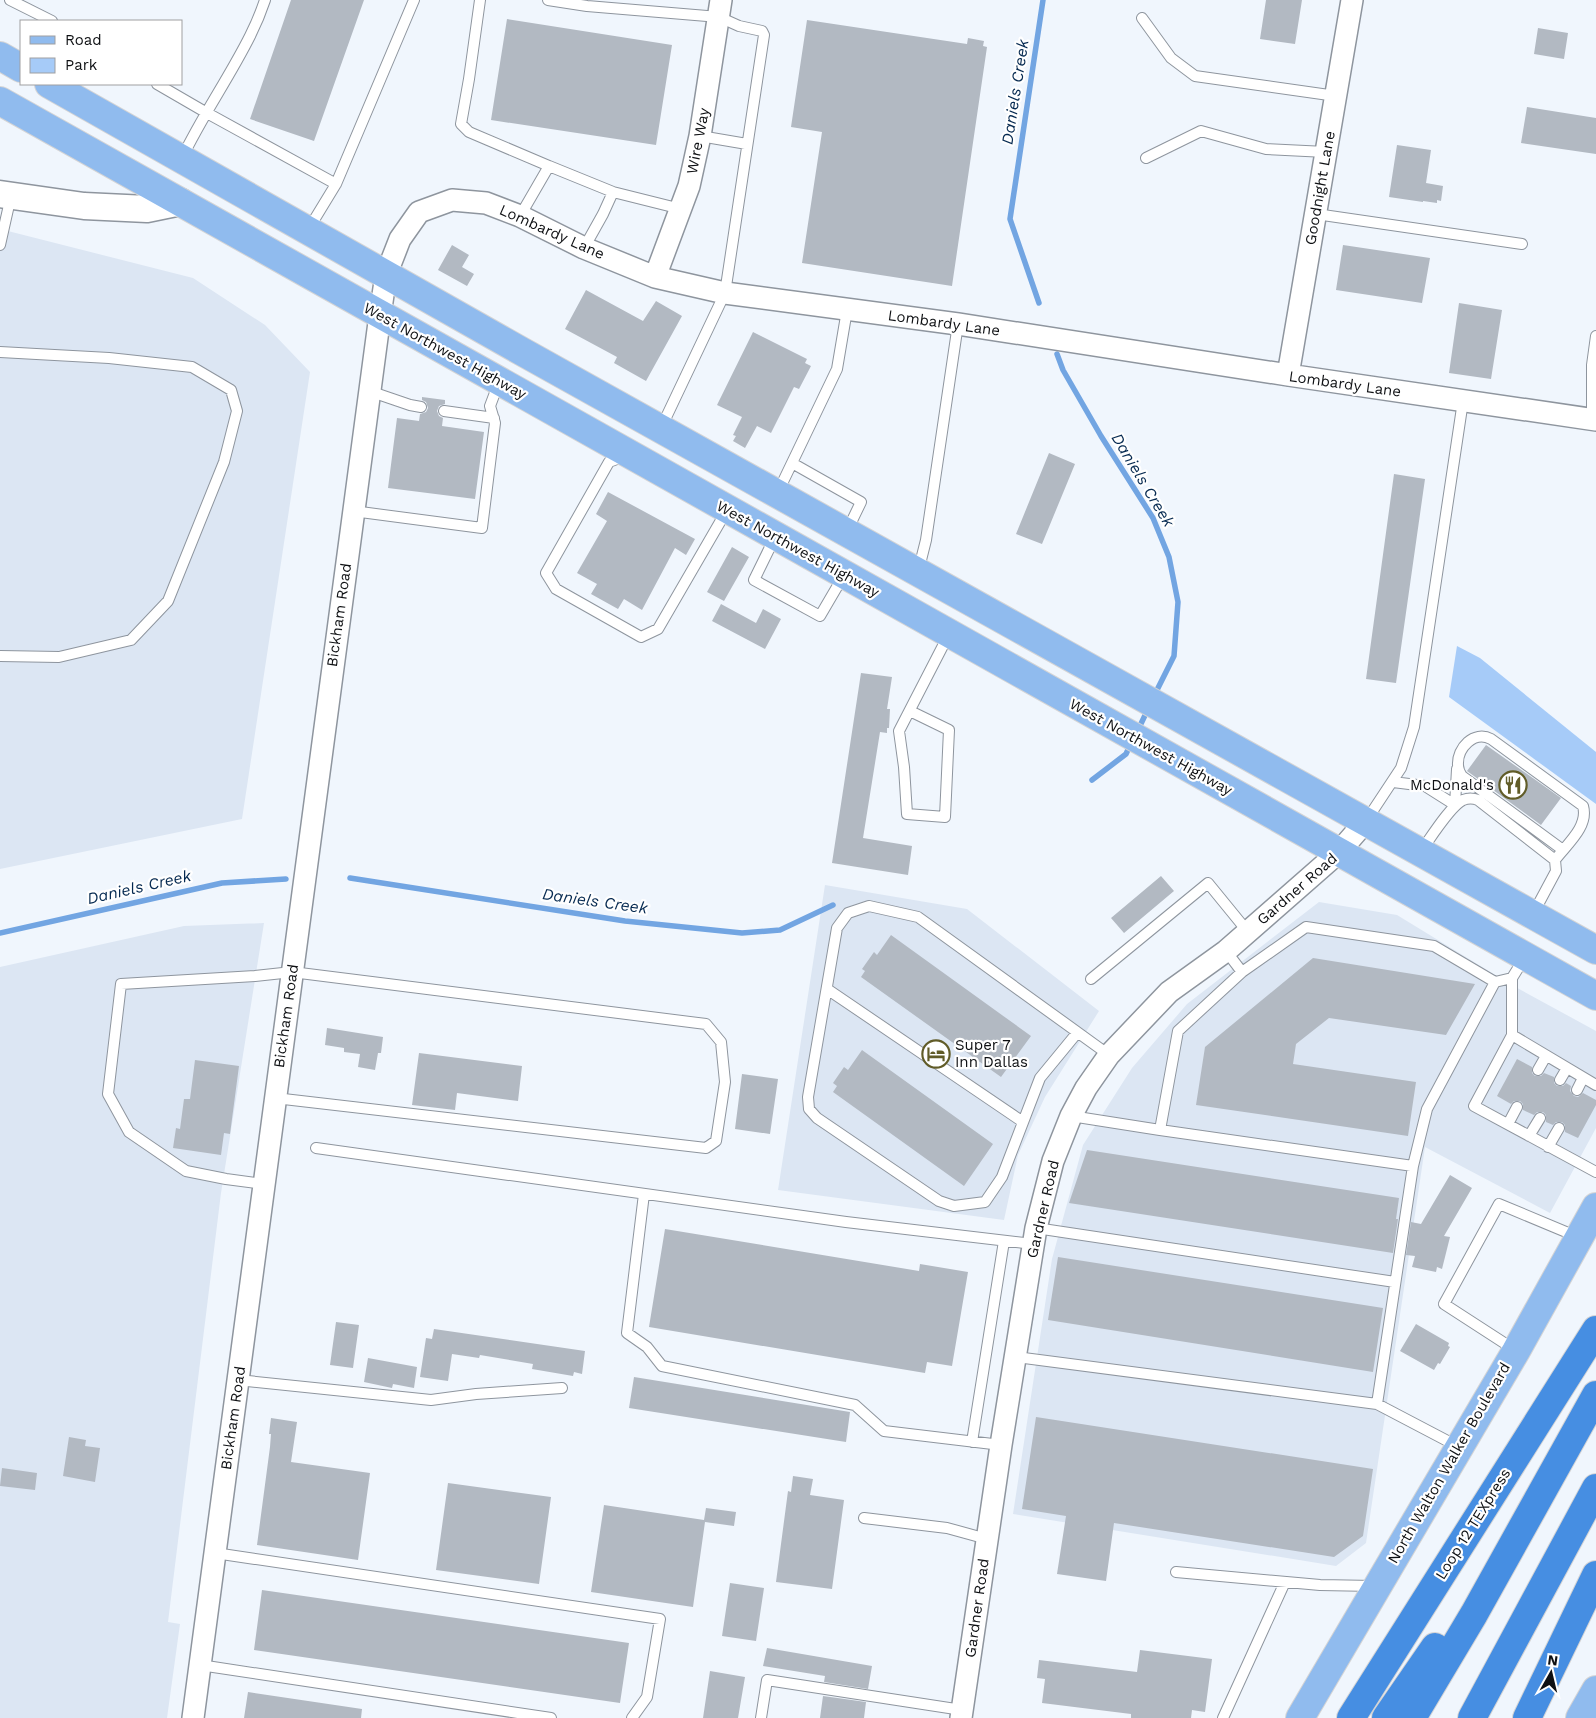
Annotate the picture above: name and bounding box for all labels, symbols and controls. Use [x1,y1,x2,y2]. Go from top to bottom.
legend [20,20,182,85]
text: Road [65,31,102,49]
water label: Daniels Creek [997,37,1033,146]
text: Park [65,56,98,74]
street label: Wire Way [683,106,713,176]
street label: Goodnight Lane [1301,130,1339,246]
street label: Lombardy Lane [497,201,607,263]
street label: West Northwest Highway [360,299,530,403]
street label: Lombardy Lane [887,306,1001,340]
street label: Lombardy Lane [1288,367,1402,401]
water label: Daniels Creek [1108,430,1179,531]
street label: West Northwest Highway [713,497,883,601]
street label: Bickham Road [323,562,355,668]
street label: West Northwest Highway [1066,695,1236,799]
restaurant icon: McDonald's [1498,770,1528,800]
place label: McDonald's [1410,776,1494,794]
street label: Gardner Road [1253,849,1341,929]
water label: Daniels Creek [85,866,194,908]
water label: Daniels Creek [541,884,650,918]
street label: Bickham Road [270,963,302,1069]
place label: Super 7 Inn Dallas [955,1036,1028,1071]
hotel icon: Super 7 Inn Dallas [921,1039,951,1069]
street label: Gardner Road [1023,1158,1063,1260]
street label: North Walton Walker Boulevard [1384,1359,1514,1567]
street label: Bickham Road [217,1365,249,1471]
street label: Loop 12 TEXpress [1432,1465,1514,1583]
street label: Gardner Road [961,1557,993,1659]
north arrow [1526,1648,1576,1698]
text: N [1547,1651,1559,1669]

